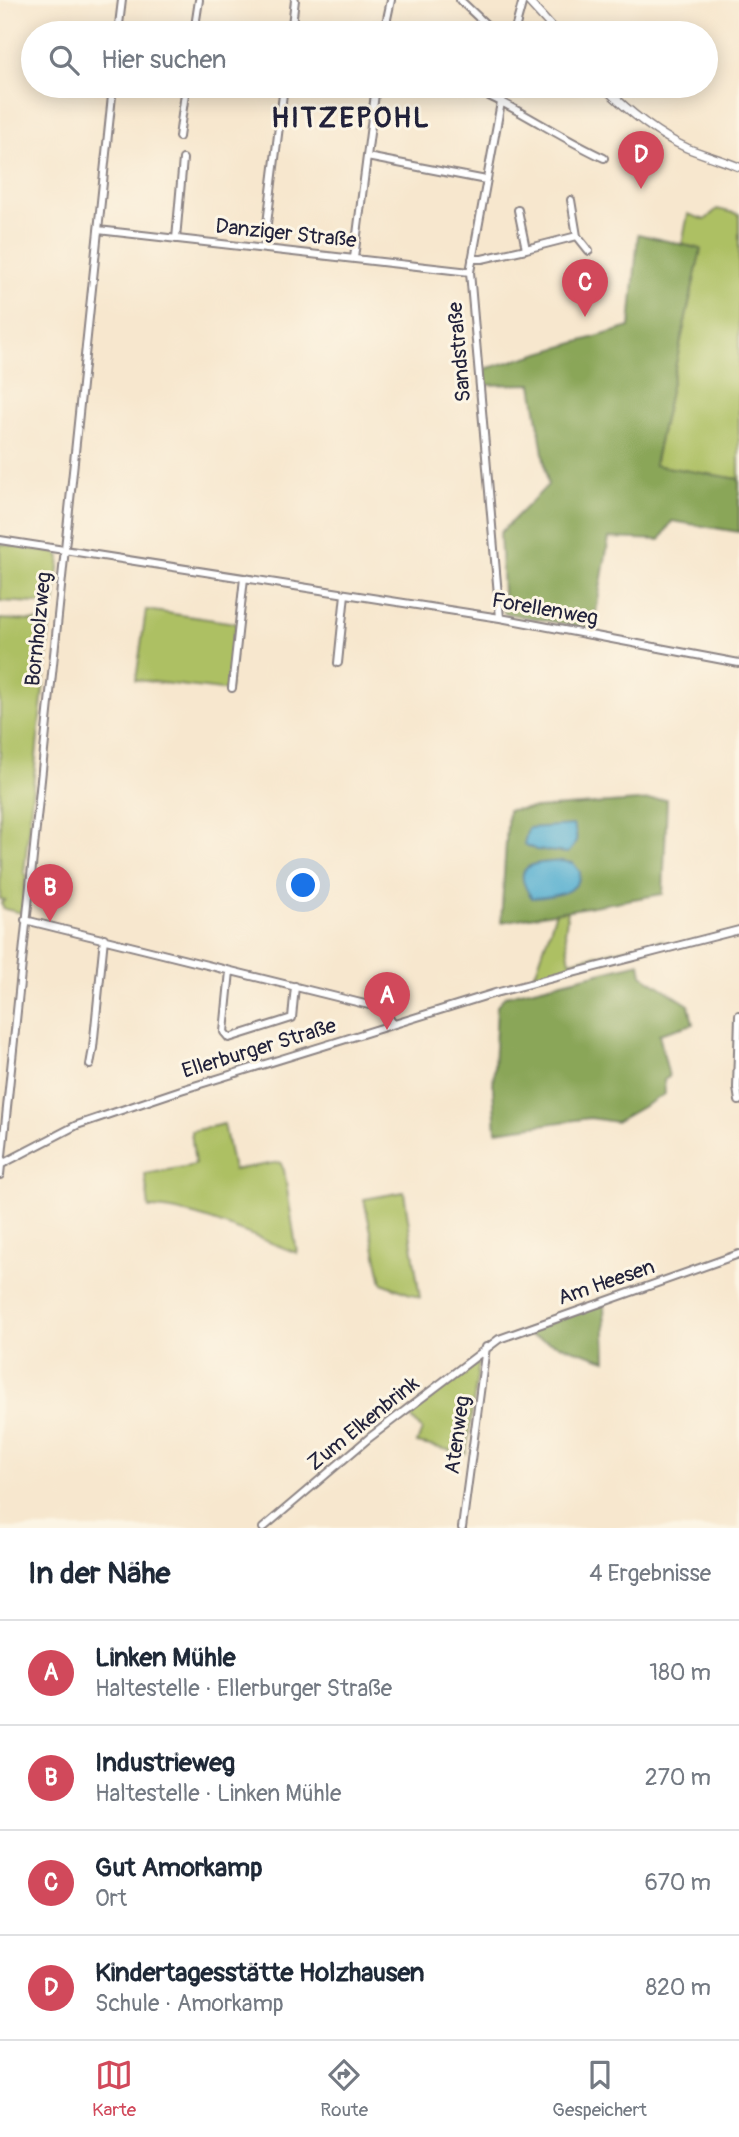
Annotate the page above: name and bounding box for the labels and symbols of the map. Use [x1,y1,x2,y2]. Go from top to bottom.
district label: HITZEPOHL [271,101,431,136]
pin: D [618,131,664,189]
street label: Danziger Straße [214,213,358,254]
pin: C [562,259,608,317]
street label: Sandstraße [442,300,477,403]
street label: Bornholzweg [19,571,58,688]
street label: Forellenweg [490,587,600,632]
pin: B [27,864,73,922]
your location [286,868,320,902]
pin: A [364,972,410,1030]
street label: Ellerburger Straße [179,1012,340,1085]
street label: Am Heesen [554,1253,658,1312]
street label: Zum Elkenbrink [302,1370,425,1477]
street label: Atenweg [439,1394,476,1476]

